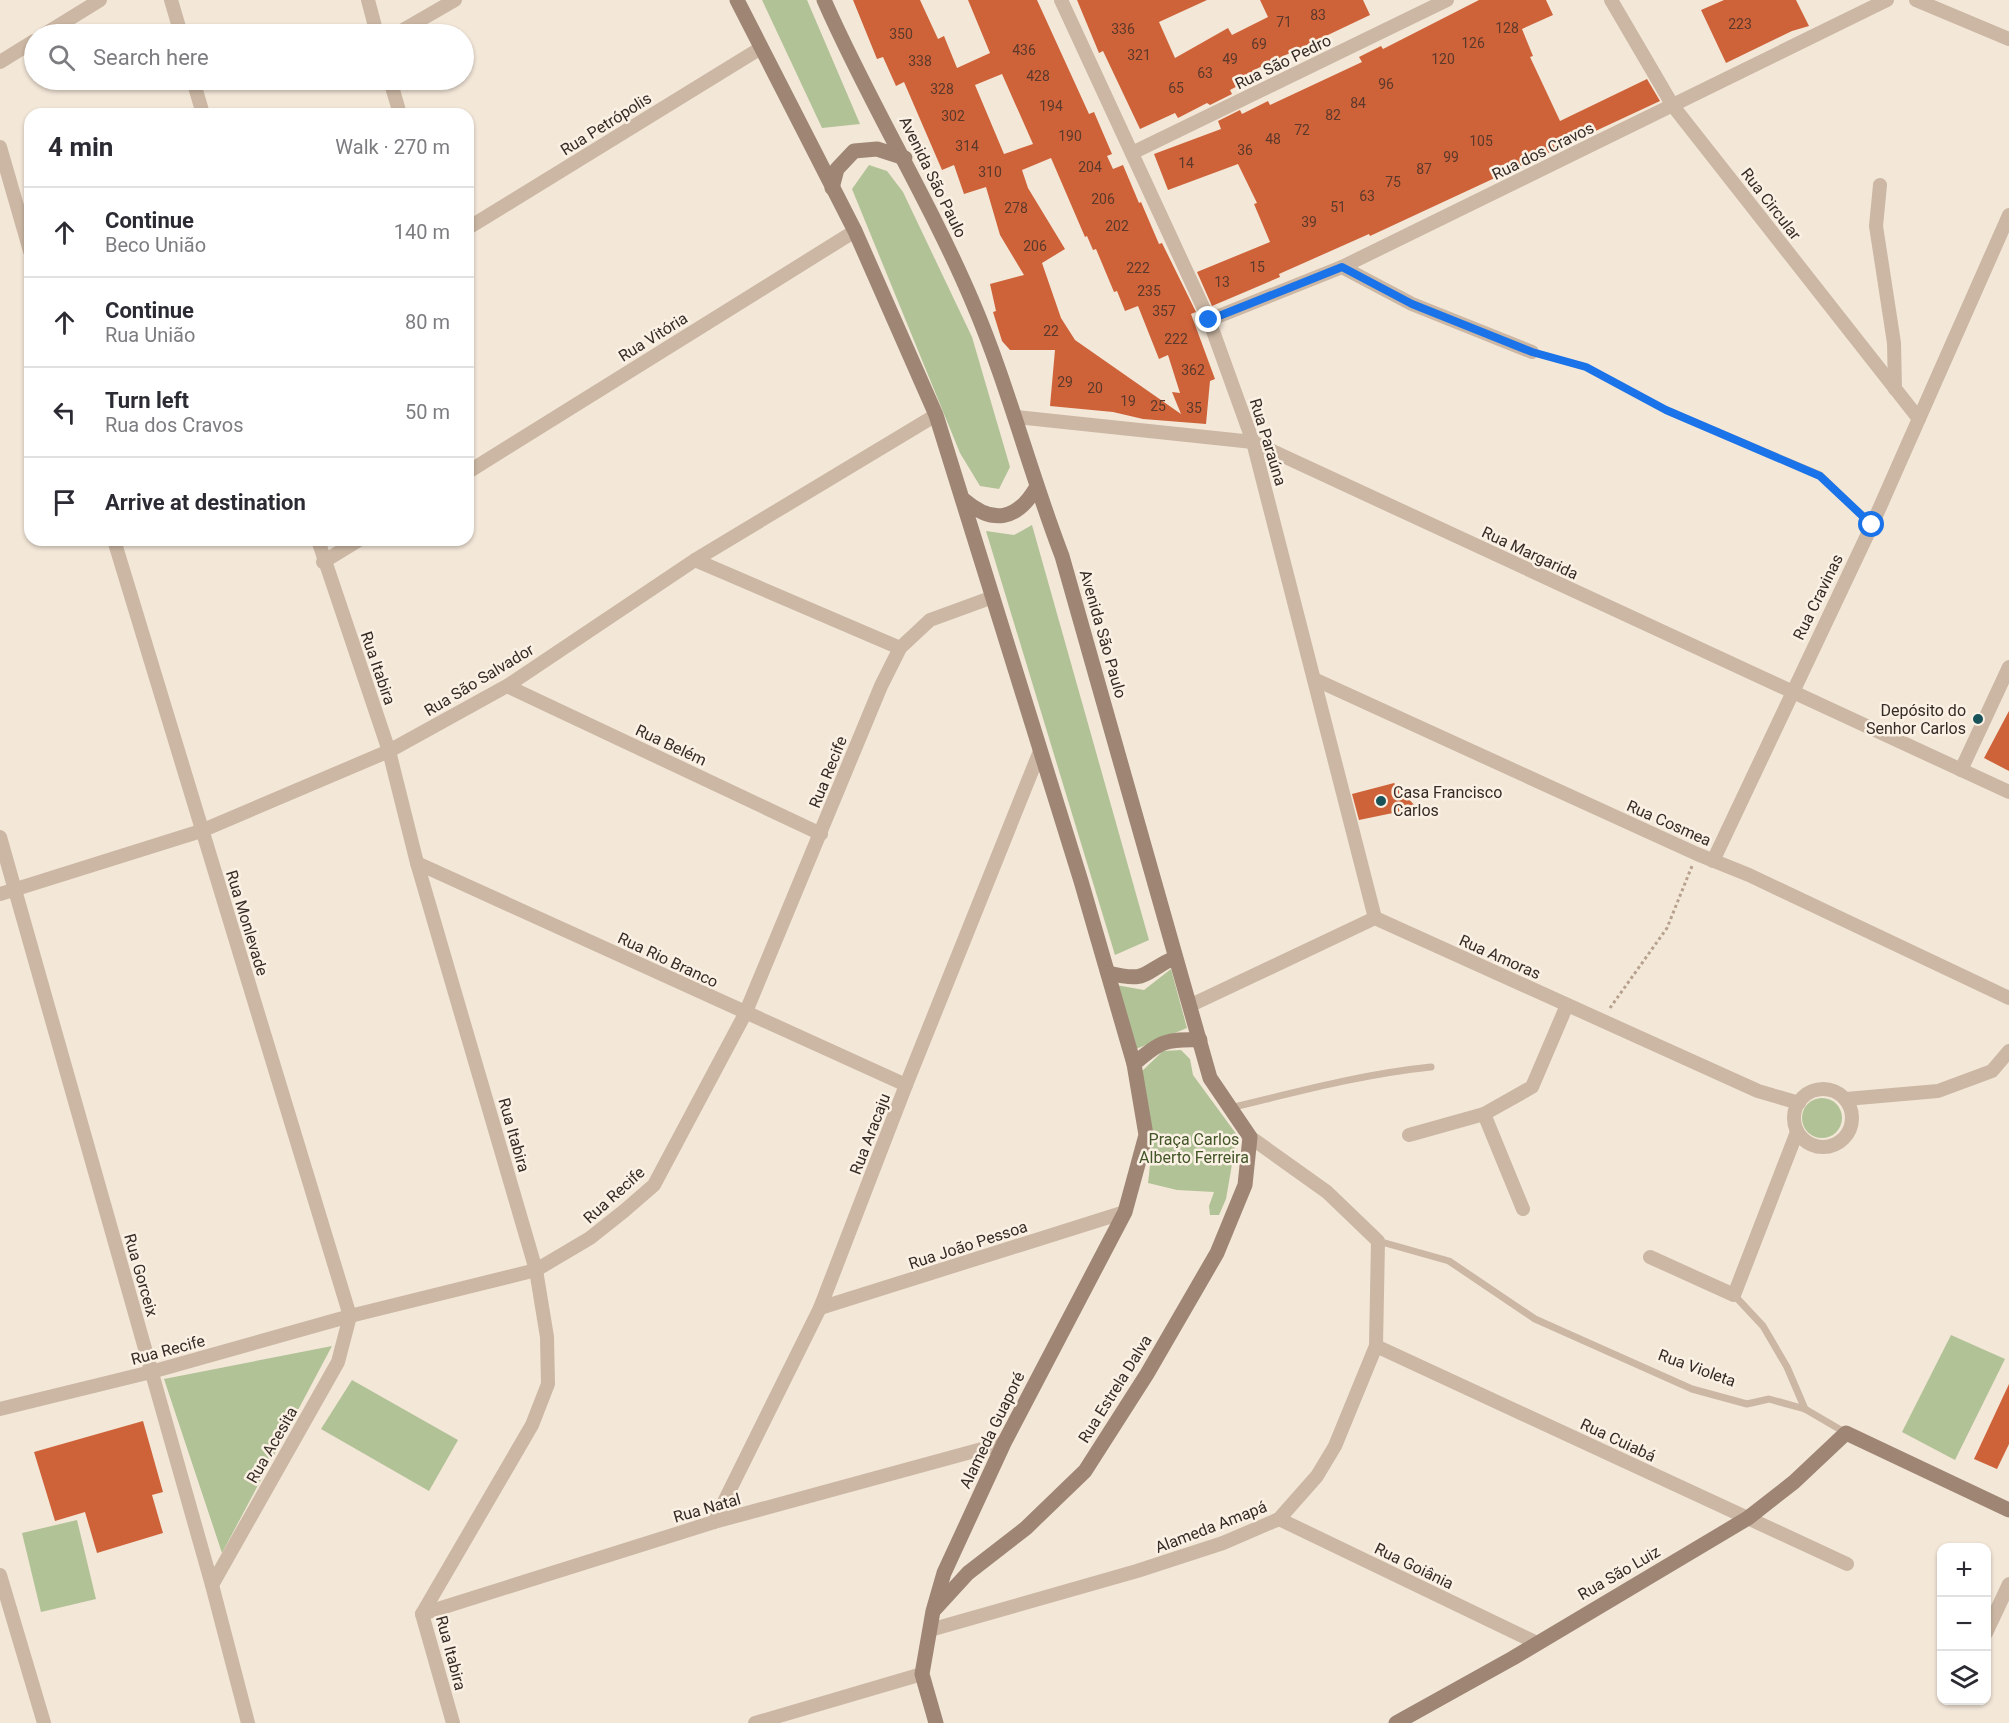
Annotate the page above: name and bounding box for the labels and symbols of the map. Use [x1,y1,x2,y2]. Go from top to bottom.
house number: 83 [1310,7,1326,23]
house number: 71 [1276,14,1292,30]
house number: 223 [1728,16,1752,32]
house number: 128 [1495,20,1519,36]
house number: 336 [1111,21,1135,37]
house number: 350 [889,26,913,42]
street label: Rua São Pedro [1232,31,1334,93]
house number: 126 [1461,35,1485,51]
house number: 69 [1251,36,1267,52]
house number: 436 [1012,42,1036,58]
house number: 321 [1127,47,1151,63]
house number: 49 [1222,51,1238,67]
house number: 120 [1431,51,1455,67]
house number: 338 [908,53,932,69]
house number: 63 [1197,65,1213,81]
house number: 428 [1026,68,1050,84]
house number: 96 [1378,76,1394,92]
house number: 65 [1168,80,1184,96]
house number: 328 [930,81,954,97]
street label: Rua Petrópolis [557,88,655,160]
house number: 84 [1350,95,1366,111]
house number: 194 [1039,98,1063,114]
house number: 82 [1325,107,1341,123]
house number: 302 [941,108,965,124]
street label: Avenida São Paulo [895,113,971,241]
street label: Rua dos Cravos [1489,118,1597,184]
house number: 72 [1294,122,1310,138]
house number: 190 [1058,128,1082,144]
house number: 48 [1265,131,1281,147]
house number: 105 [1469,133,1493,149]
house number: 314 [955,138,979,154]
house number: 36 [1237,142,1253,158]
house number: 99 [1443,149,1459,165]
house number: 14 [1178,155,1194,171]
house number: 204 [1078,159,1102,175]
house number: 87 [1416,161,1432,177]
house number: 310 [978,164,1002,180]
street label: Rua Circular [1737,164,1805,244]
house number: 75 [1385,174,1401,190]
house number: 63 [1359,188,1375,204]
house number: 206 [1091,191,1115,207]
house number: 51 [1330,199,1346,215]
house number: 278 [1004,200,1028,216]
house number: 39 [1301,214,1317,230]
house number: 202 [1105,218,1129,234]
house number: 206 [1023,238,1047,254]
house number: 15 [1249,259,1265,275]
house number: 222 [1126,260,1150,276]
house number: 13 [1214,274,1230,290]
house number: 235 [1137,283,1161,299]
house number: 357 [1152,303,1176,319]
route end [1195,306,1221,332]
street label: Rua Vitória [615,308,691,366]
house number: 22 [1043,323,1059,339]
house number: 222 [1164,331,1188,347]
house number: 362 [1181,362,1205,378]
house number: 29 [1057,374,1073,390]
house number: 20 [1087,380,1103,396]
house number: 19 [1120,393,1136,409]
street label: Rua Paraúna [1246,396,1290,488]
house number: 25 [1150,398,1166,414]
house number: 35 [1186,400,1202,416]
route start [1858,511,1884,537]
street label: Rua Margarida [1479,522,1581,584]
street label: Rua Cravinas [1789,551,1847,643]
street label: Avenida São Paulo [1076,568,1130,700]
street label: Rua Itabira [357,629,399,707]
street label: Rua São Salvador [421,639,538,720]
place label: Depósito do Senhor Carlos [1866,701,1966,738]
marker: Depósito do Senhor Carlos [1971,712,1985,726]
street label: Rua Belém [632,720,710,770]
street label: Rua Recife [805,733,851,811]
place label: Casa Francisco Carlos [1393,783,1502,820]
marker: Casa Francisco Carlos [1374,794,1388,808]
street label: Rua Cosmea [1624,796,1714,850]
street label: Rua Monlevade [222,868,272,978]
street label: Rua Rio Branco [615,929,721,991]
street label: Rua Amoras [1456,931,1544,983]
street label: Rua Aracaju [846,1091,894,1177]
street label: Rua Itabira [494,1096,534,1174]
park label: Praça Carlos Alberto Ferreira [1139,1130,1249,1167]
street label: Rua Recife [579,1163,649,1227]
street label: Rua João Pessoa [906,1217,1030,1273]
street label: Rua Gorceix [120,1231,162,1319]
street label: Rua Recife [129,1331,207,1369]
street label: Rua Estrela Dalva [1074,1332,1156,1446]
street label: Rua Violeta [1656,1345,1738,1391]
street label: Alameda Guaporé [956,1369,1028,1491]
street label: Rua Acesita [243,1404,301,1486]
street label: Rua Cuiabá [1577,1414,1659,1466]
street label: Rua Natal [671,1489,743,1527]
street label: Alameda Amapá [1152,1497,1270,1557]
street label: Rua Goiânia [1371,1539,1457,1593]
street label: Rua São Luiz [1575,1542,1663,1604]
street label: Rua Itabira [432,1614,470,1692]

